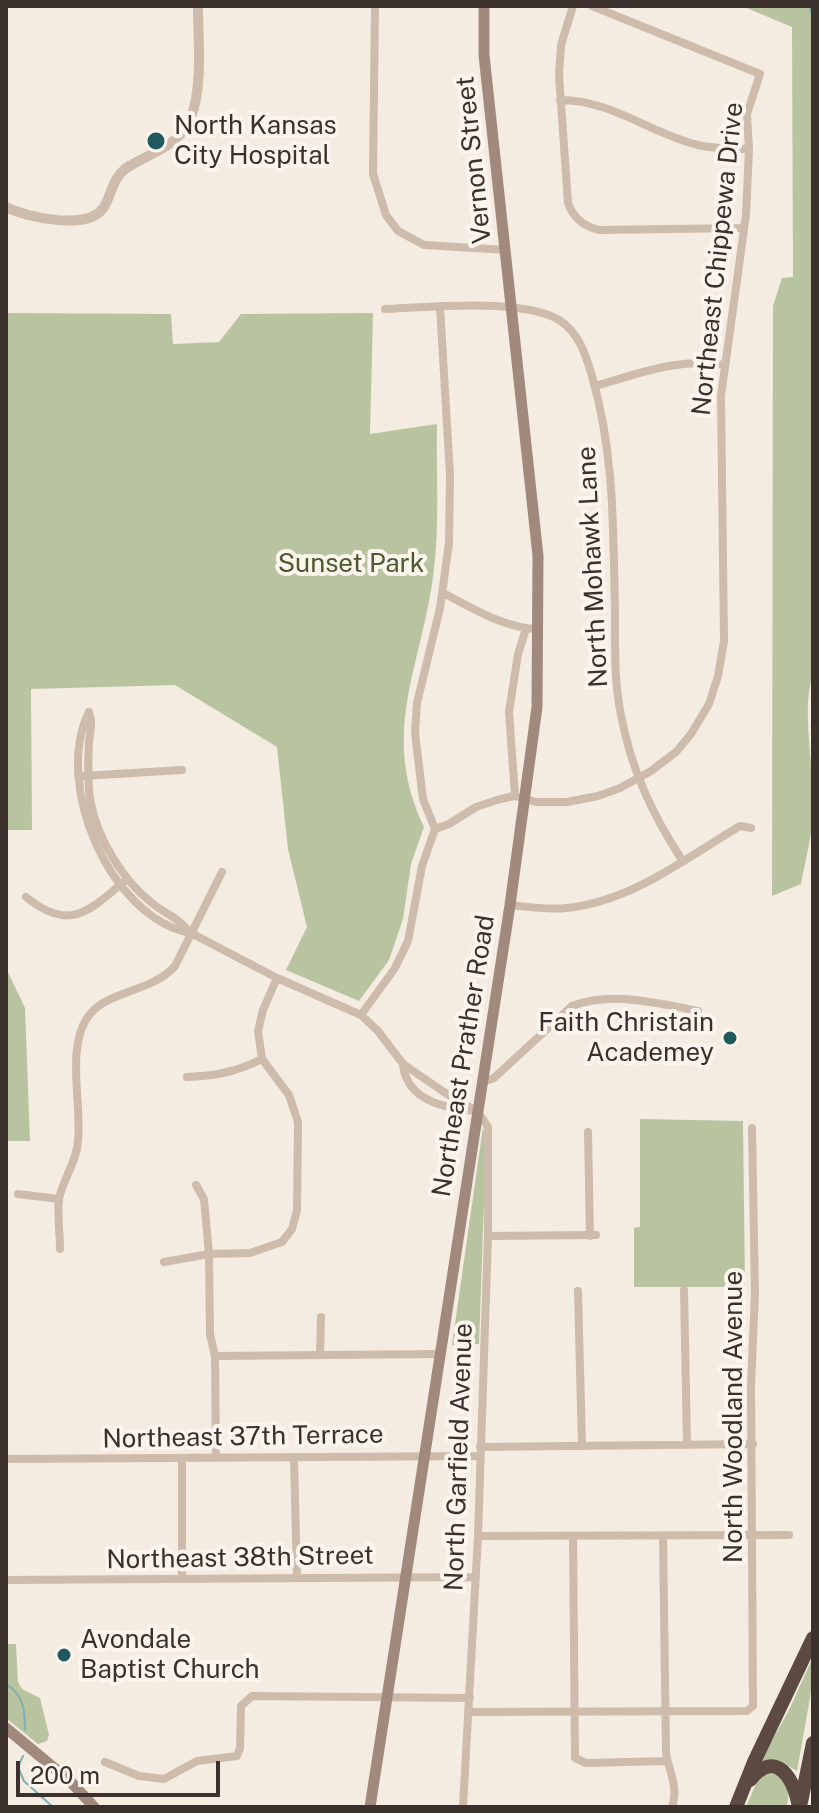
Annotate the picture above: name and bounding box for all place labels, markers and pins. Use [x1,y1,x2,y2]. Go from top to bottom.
place label: North Kansas City Hospital [174,110,337,172]
marker: North Kansas City Hospital [145,130,167,152]
place label: Faith Christain Academey [538,1007,714,1068]
marker: Faith Christain Academey [721,1029,739,1047]
place label: Avondale Baptist Church [80,1624,260,1686]
marker: Avondale Baptist Church [55,1646,73,1664]

